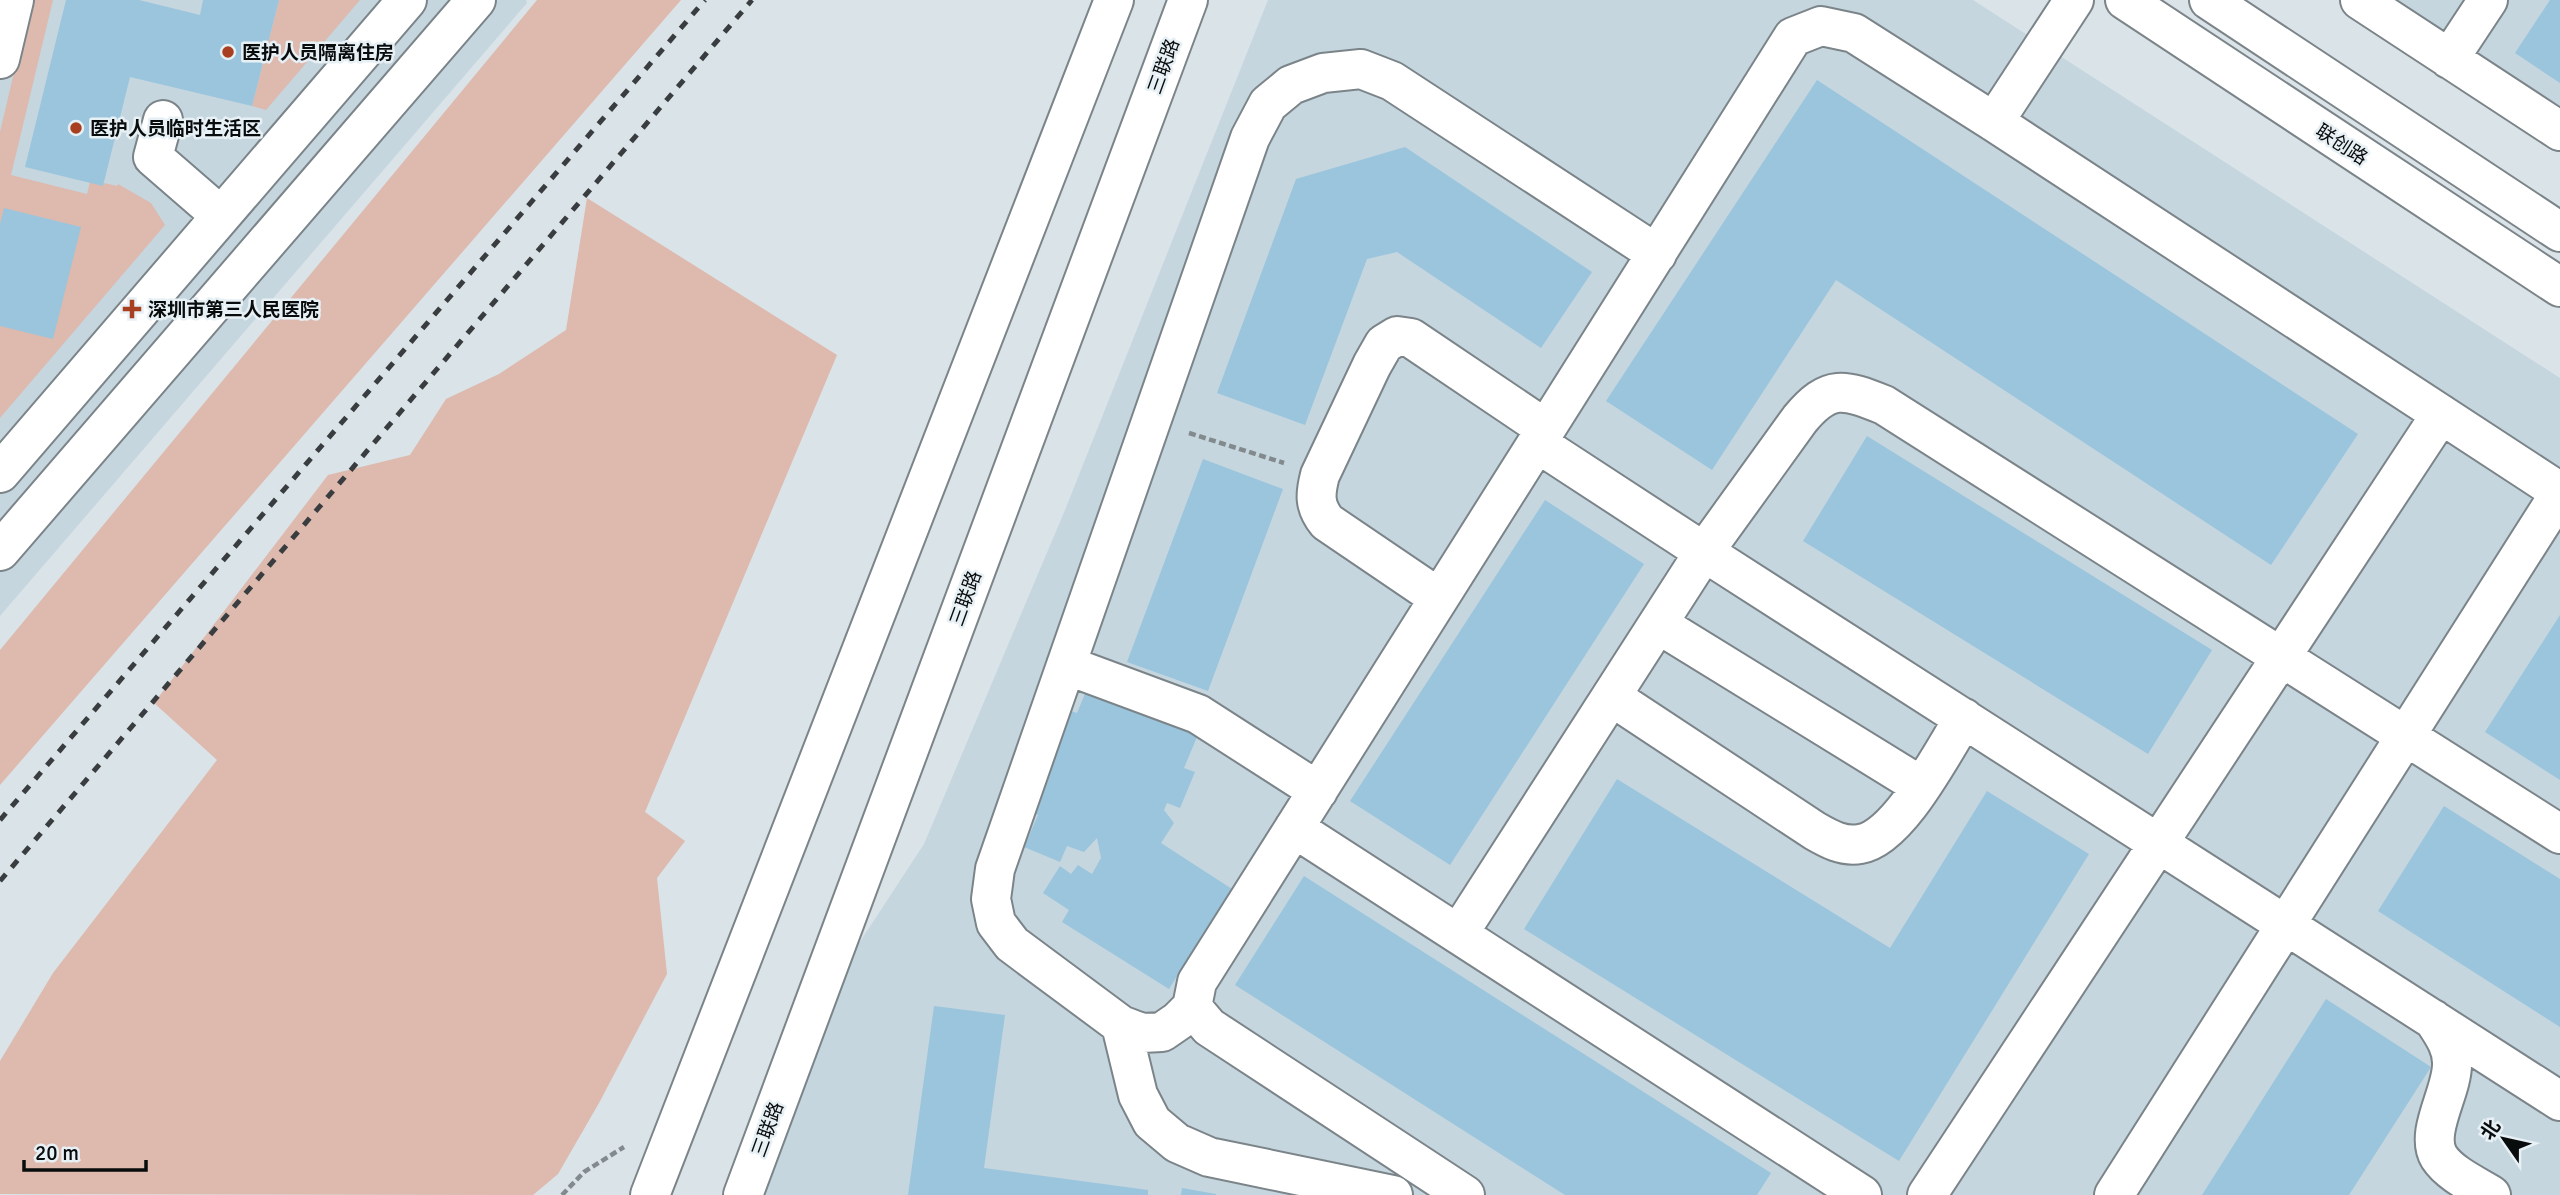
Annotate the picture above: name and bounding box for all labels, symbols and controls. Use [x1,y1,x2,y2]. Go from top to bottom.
street label: 三联路 [1143,35,1185,97]
place label: 医护人员隔离住房 [242,41,394,65]
marker: 医护人员隔离住房 [220,44,236,60]
place label: 医护人员临时生活区 [90,117,261,141]
street label: 联创路 [2311,119,2372,170]
marker: 医护人员临时生活区 [68,120,84,136]
place label: 深圳市第三人民医院 [148,298,319,322]
marker: 深圳市第三人民医院 [122,299,142,319]
street label: 三联路 [945,567,987,629]
street label: 三联路 [747,1098,789,1160]
north arrow [2469,1104,2539,1174]
text: 北 [2475,1115,2506,1145]
scale bar [24,1128,147,1172]
text: 20 m [35,1140,79,1166]

